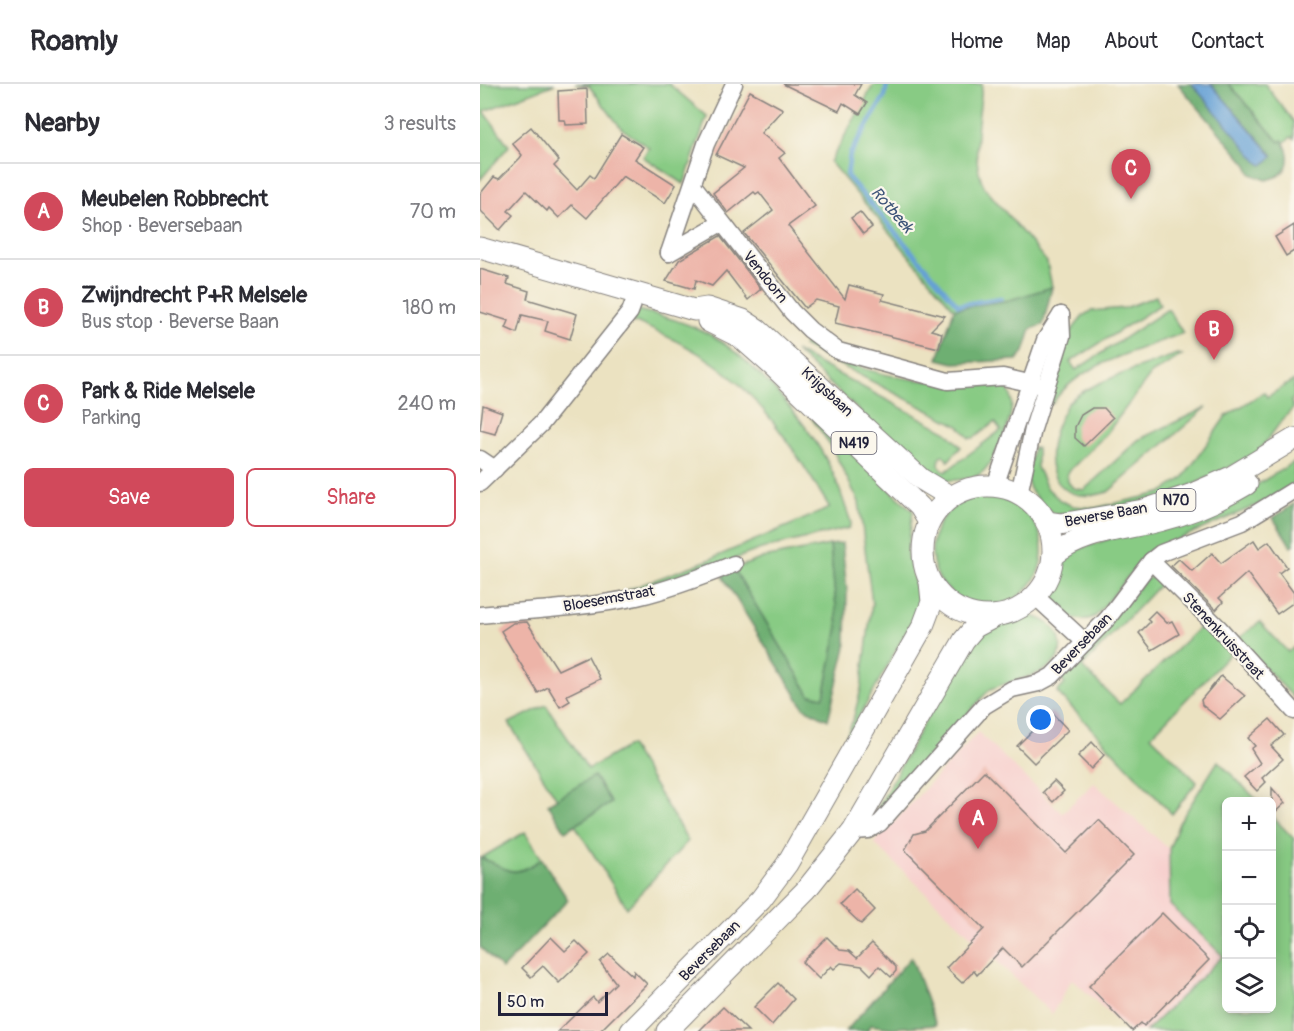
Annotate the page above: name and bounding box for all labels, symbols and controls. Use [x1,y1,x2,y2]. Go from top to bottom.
text: Roamly [30,24,118,59]
text: Home [950,28,1003,55]
text: Map [1036,28,1071,55]
text: About [1104,28,1158,55]
text: Contact [1191,28,1264,55]
text: Nearby [24,107,100,139]
text: 3 results [384,111,456,136]
pin: C [1112,150,1150,199]
water label: Rotbeek [867,183,918,238]
text: Meubelen Robbrecht [81,185,268,213]
text: A [37,199,50,224]
text: 70 m [410,199,456,224]
text: Shop · Beversebaan [81,213,243,238]
street label: Vendoorn [738,247,792,307]
text: Zwijndrecht P+R Melsele [81,281,307,309]
text: B [38,295,49,320]
text: 180 m [402,295,456,320]
text: Bus stop · Beverse Baan [81,309,279,334]
pin: B [1194,310,1234,360]
street label: Krijgsbaan [797,363,857,421]
text: Park & Ride Melsele [81,377,255,405]
text: C [37,391,50,416]
text: 240 m [397,391,456,416]
text: Parking [81,405,141,430]
road number: N419 [832,432,877,454]
button: Save [24,468,234,527]
button: Share [246,468,456,527]
road number: N70 [1156,489,1196,511]
street label: Beverse Baan [1063,498,1149,532]
street label: Bloesemstraat [562,581,657,616]
street label: Stenenkruisstraat [1178,589,1269,684]
street label: Beversebaan [1048,609,1116,679]
your location [1026,705,1055,734]
map controls [1222,797,1276,1013]
button: + [1222,797,1276,851]
pin: A [958,800,998,849]
button: − [1222,851,1276,905]
button: locate [1222,905,1276,959]
street label: Beversebaan [675,916,745,986]
button: layers [1222,959,1276,1013]
scale bar [498,989,608,1016]
text: 50 m [507,992,544,1012]

